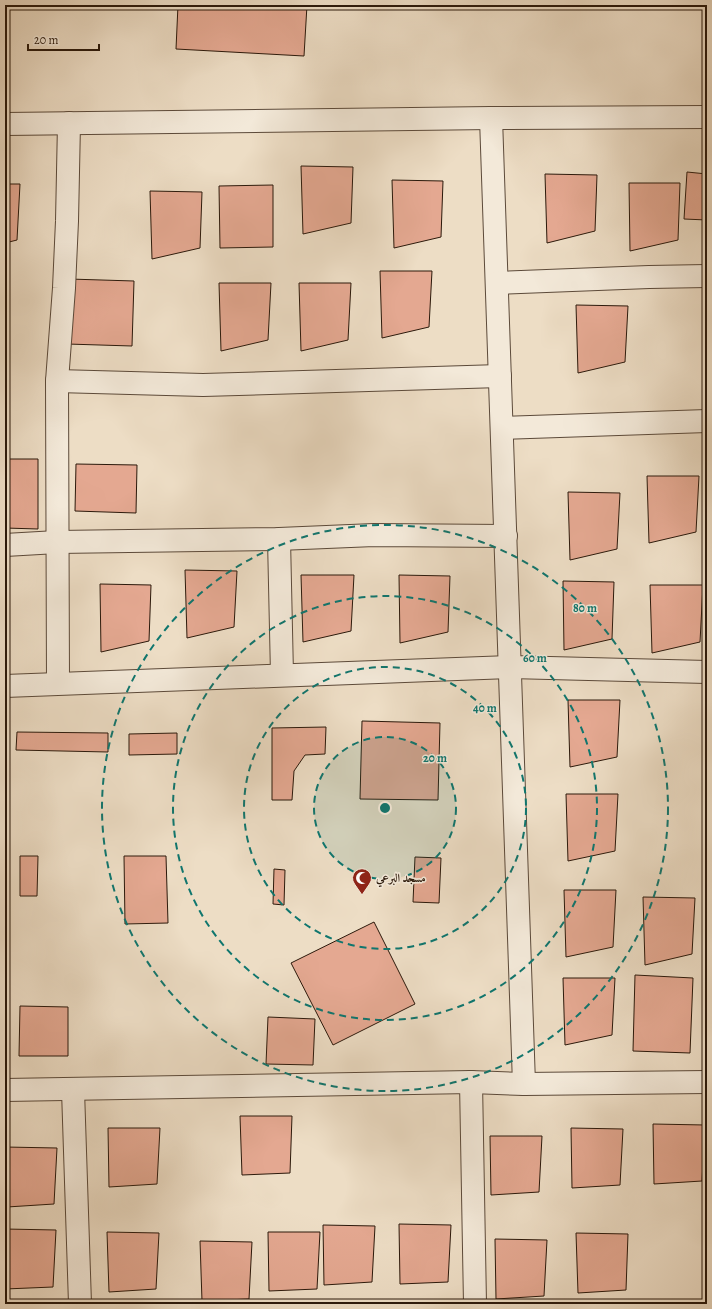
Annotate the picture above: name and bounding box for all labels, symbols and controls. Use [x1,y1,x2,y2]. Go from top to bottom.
scale bar [28,26,99,52]
text: 20 m [34,32,58,48]
text: 80 m [573,600,597,616]
text: 60 m [523,650,547,666]
text: 40 m [473,700,497,716]
text: 20 m [423,750,447,766]
centre of rings [378,801,392,815]
mosque icon: مسجد البرعي [351,867,373,895]
place label: مسجد البرعي [375,870,426,888]

